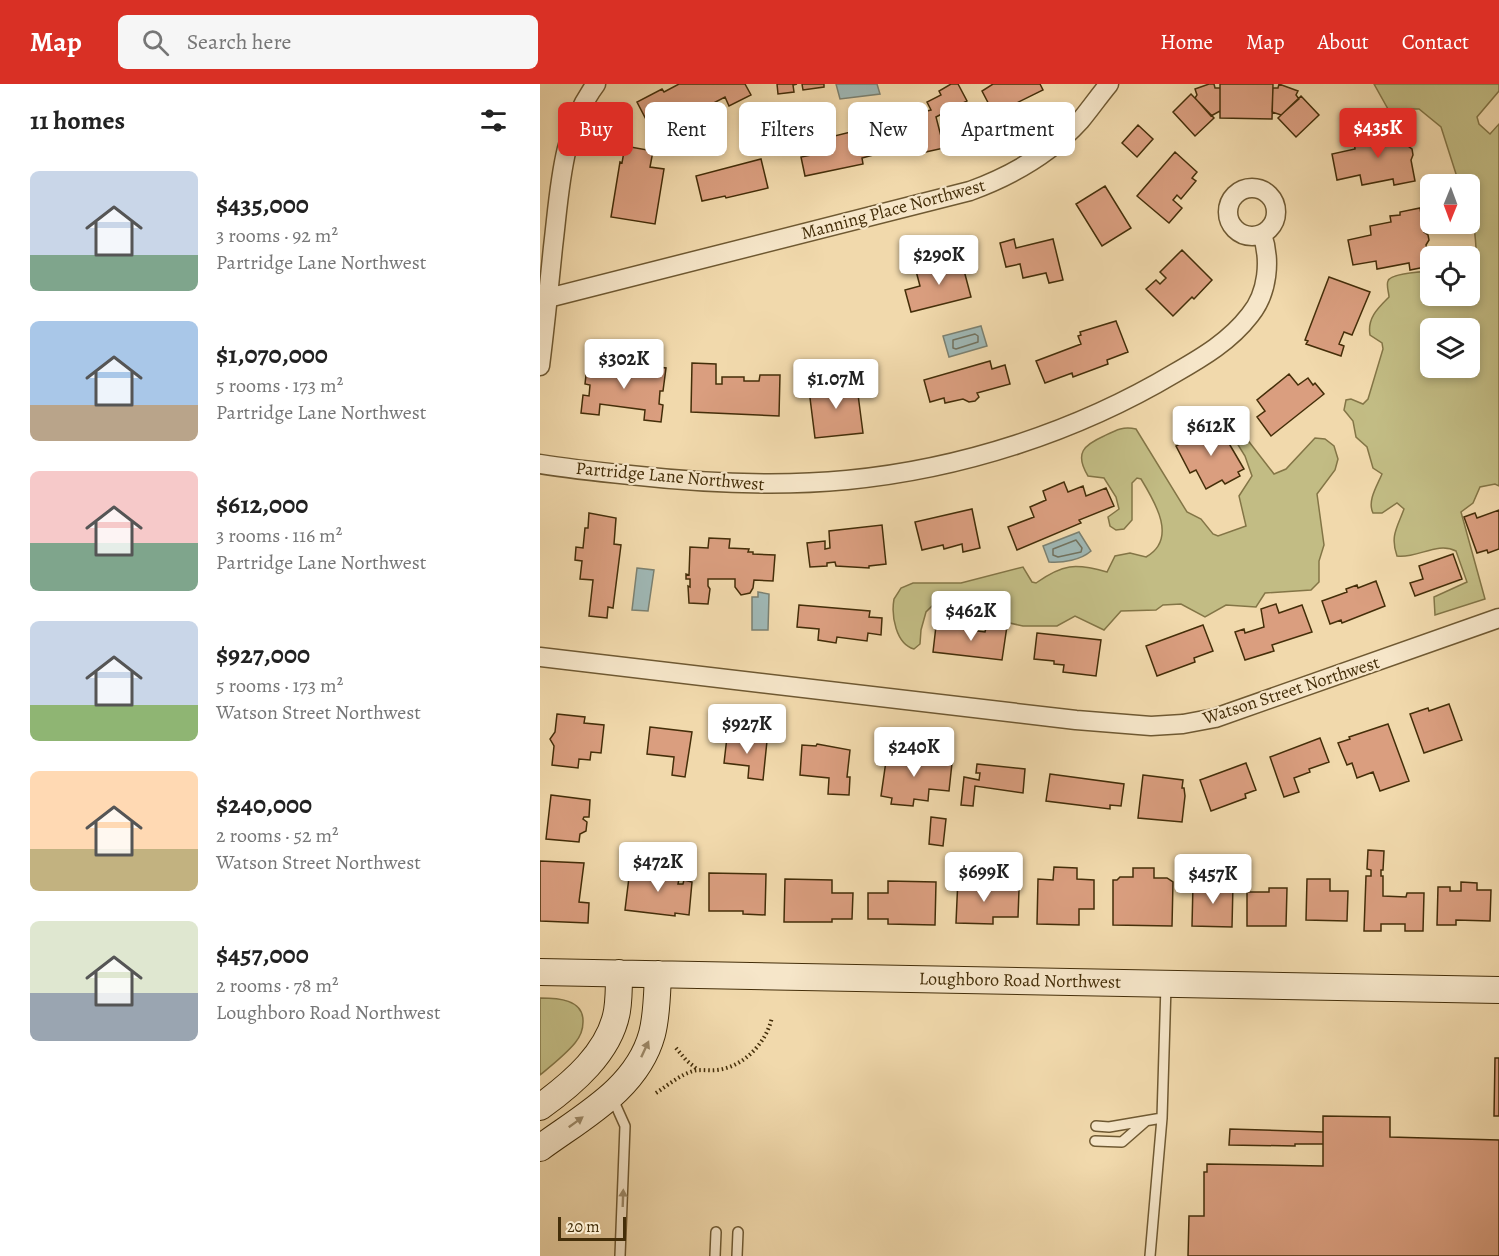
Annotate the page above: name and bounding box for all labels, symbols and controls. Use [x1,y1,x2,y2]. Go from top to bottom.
search box [118,15,538,69]
text: Map [30,23,82,61]
icon: search [139,26,172,59]
text: Search here [187,27,291,57]
text: Home [1160,28,1213,56]
text: Map [1246,28,1284,56]
text: About [1317,28,1369,56]
text: Contact [1402,28,1469,56]
chip: Buy [558,102,633,156]
chip: Rent [645,102,727,156]
chip: Filters [739,102,836,156]
chip: New [848,102,928,156]
chip: Apartment [940,102,1075,156]
text: 11 homes [30,103,125,138]
icon: filters [477,104,510,137]
pin: $435K [1336,108,1420,159]
text: $435K [1354,114,1403,141]
street label: Manning Place Northwest [798,173,988,245]
north arrow [1420,174,1480,234]
map controls [1420,174,1480,378]
text: $435,000 [216,187,309,222]
icon: home [78,195,150,267]
text: 3 rooms · 92 m² [216,222,338,249]
pin: $290K [897,235,981,286]
text: $290K [913,241,965,268]
button: locate [1420,246,1480,306]
text: Partridge Lane Northwest [216,249,426,276]
button: layers [1420,318,1480,378]
text: $1,070,000 [216,337,328,372]
pin: $302K [582,339,666,390]
icon: home [78,345,150,417]
text: $302K [599,345,649,372]
pin: $1.07M [787,359,885,410]
text: $1.07M [807,365,865,392]
text: 5 rooms · 173 m² [216,372,343,399]
text: Partridge Lane Northwest [216,399,426,426]
pin: $612K [1169,406,1253,457]
text: $612K [1187,412,1235,439]
street label: Partridge Lane Northwest [575,456,765,496]
text: $612,000 [216,487,308,522]
icon: home [78,495,150,567]
text: 3 rooms · 116 m² [216,522,342,549]
text: Partridge Lane Northwest [216,549,426,576]
pin: $462K [929,591,1013,642]
text: $462K [946,597,996,624]
text: $927,000 [216,637,310,672]
icon: home [78,645,150,717]
street label: Watson Street Northwest [1199,650,1382,730]
text: 5 rooms · 173 m² [216,672,343,699]
text: Watson Street Northwest [216,699,421,726]
pin: $927K [705,704,789,755]
text: $927K [722,710,772,737]
pin: $240K [872,727,956,778]
text: $240K [888,733,940,760]
text: $240,000 [216,787,312,822]
icon: home [78,795,150,867]
text: 2 rooms · 52 m² [216,822,339,849]
pin: $472K [616,842,700,893]
text: $472K [633,848,683,875]
text: Watson Street Northwest [216,849,421,876]
pin: $699K [942,852,1026,903]
pin: $457K [1171,854,1255,905]
text: $699K [959,858,1009,885]
text: $457K [1189,860,1237,887]
text: $457,000 [216,937,309,972]
icon: home [78,945,150,1017]
street label: Loughboro Road Northwest [919,966,1121,994]
text: 2 rooms · 78 m² [216,972,339,999]
text: Loughboro Road Northwest [216,999,441,1026]
one-way arrow [641,1041,650,1058]
one-way arrow [567,1116,583,1128]
one-way arrow [618,1188,627,1207]
scale bar [558,1214,626,1242]
text: 20 m [567,1216,600,1238]

